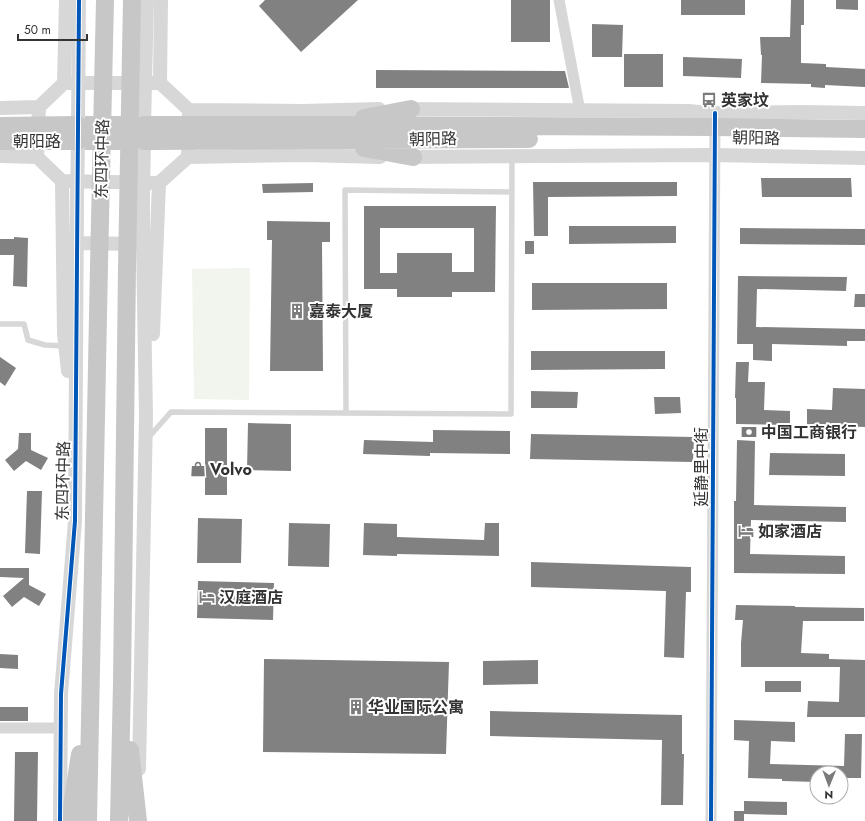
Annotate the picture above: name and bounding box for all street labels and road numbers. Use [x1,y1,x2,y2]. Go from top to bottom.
street label: 东四环中路 [90,119,114,199]
street label: 朝阳路 [732,126,780,150]
street label: 朝阳路 [409,127,457,151]
street label: 朝阳路 [13,130,61,153]
street label: 延静里中街 [690,427,713,507]
street label: 东四环中路 [51,441,75,521]

